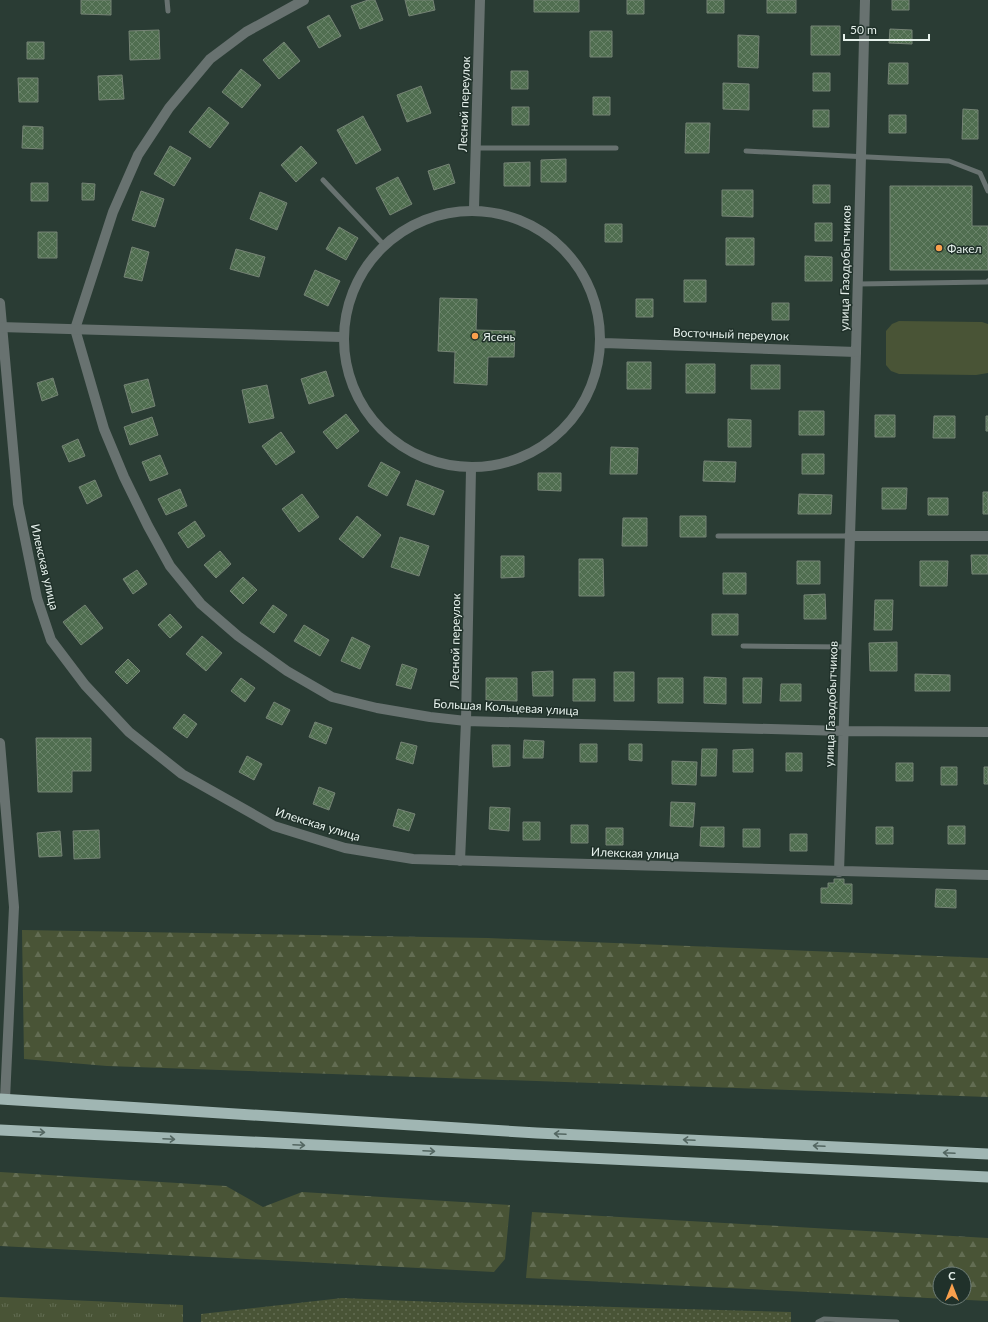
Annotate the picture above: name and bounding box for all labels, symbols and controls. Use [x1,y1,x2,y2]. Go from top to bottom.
scale bar [844,16,929,42]
text: 50 m [850,22,877,37]
street label: Лесной переулок [455,55,473,153]
street label: улица Газодобытчиков [836,205,854,331]
place label: Факел [947,241,982,256]
marker: Факел [934,243,944,253]
street label: Восточный переулок [673,324,790,344]
place label: Ясень [482,329,516,344]
marker: Ясень [470,331,480,341]
street label: Илекская улица [28,522,62,612]
street label: Лесной переулок [447,592,463,690]
street label: улица Газодобытчиков [821,641,841,767]
street label: Большая Кольцевая улица [433,696,579,718]
street label: Илекская улица [274,804,362,844]
street label: Илекская улица [591,844,679,862]
one-way arrow [32,1129,45,1136]
one-way arrow [553,1130,566,1137]
one-way arrow [162,1135,175,1142]
one-way arrow [683,1136,696,1144]
one-way arrow [292,1141,305,1149]
one-way arrow [813,1143,826,1150]
one-way arrow [422,1147,435,1155]
one-way arrow [943,1149,956,1156]
north arrow [932,1266,972,1306]
text: С [948,1269,956,1282]

